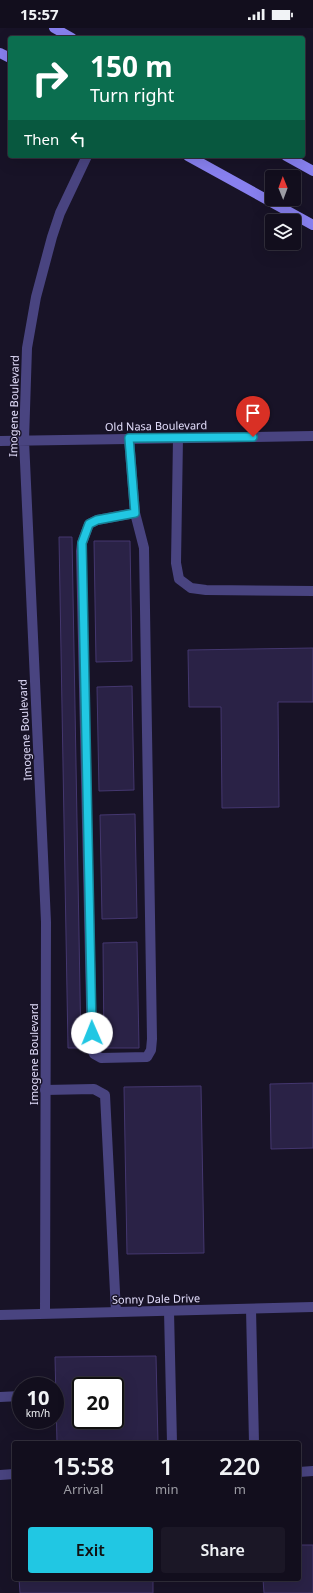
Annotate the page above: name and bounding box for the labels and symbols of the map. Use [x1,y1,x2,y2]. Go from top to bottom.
north arrow [265,170,301,206]
street label: Imogene Boulevard [5,355,22,457]
pin [236,396,270,437]
street label: Old Nasa Boulevard [105,417,207,434]
street label: Imogene Boulevard [14,679,35,781]
street label: Imogene Boulevard [26,1003,41,1105]
position arrow [71,1012,113,1054]
street label: Sonny Dale Drive [112,1290,200,1307]
speed limit sign: 20 [72,1377,124,1429]

